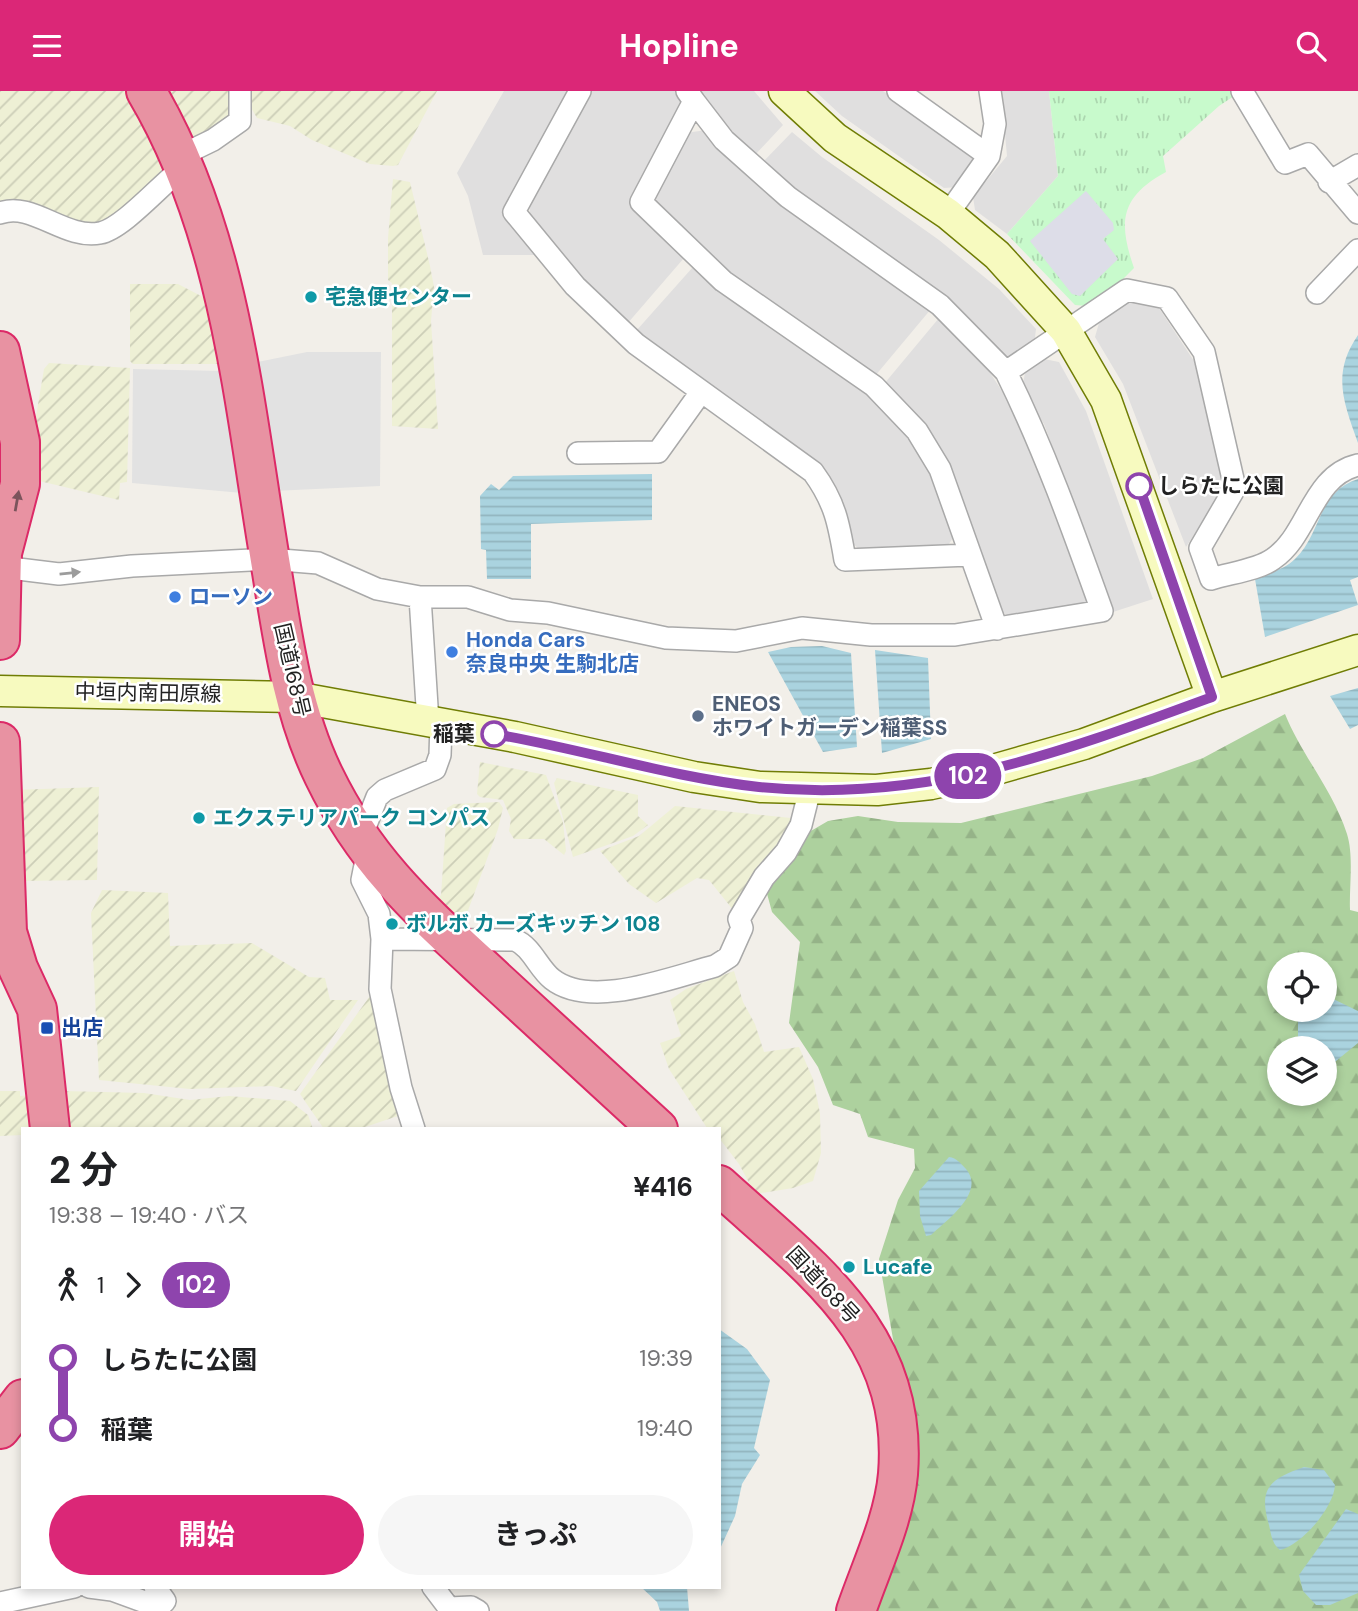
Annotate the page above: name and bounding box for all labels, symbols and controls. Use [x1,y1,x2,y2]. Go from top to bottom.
text: Hopline [619,25,739,67]
icon: menu [28,27,66,65]
icon: search [1292,27,1330,65]
place label: 宅急便センター [325,283,472,311]
marker: 宅急便センター [303,289,319,305]
place label: しらたに公園 [1158,472,1284,500]
marker: しらたに公園 [1126,473,1152,499]
one-way arrow [11,490,22,512]
one-way arrow [59,567,81,578]
place label: ローソン [189,583,273,611]
marker: ローソン [167,589,183,605]
street label: 国道168号 [268,620,316,720]
place label: Honda Cars 奈良中央 生駒北店 [466,626,639,678]
marker: Honda Cars 奈良中央 生駒北店 [444,644,460,660]
street label: 中垣内南田原線 [74,678,222,708]
place label: ENEOS ホワイトガーデン稲葉SS [712,690,947,742]
marker: ENEOS ホワイトガーデン稲葉SS [690,708,706,724]
place label: 稲葉 [433,720,475,748]
marker: 稲葉 [481,721,507,747]
line badge: 102 [928,753,1008,799]
text: 102 [948,760,988,791]
place label: エクステリアパーク コンパス [213,804,490,832]
marker: エクステリアパーク コンパス [191,810,207,826]
place label: ボルボ カーズキッチン 108 [406,910,661,938]
marker: ボルボ カーズキッチン 108 [384,916,400,932]
map controls [1267,952,1337,1106]
button: locate [1267,952,1337,1022]
place label: 出店 [61,1014,103,1042]
marker: 出店 [39,1020,55,1036]
button: layers [1267,1036,1337,1106]
text: 2 分 [49,1145,118,1195]
text: ¥416 [633,1170,693,1204]
text: 19:38 – 19:40 · バス [49,1200,249,1230]
street label: 国道168号 [780,1241,866,1329]
place label: Lucafe [863,1253,933,1281]
marker: Lucafe [841,1259,857,1275]
icon: walk [49,1266,87,1304]
icon: forward [114,1266,152,1304]
text: 102 [176,1269,216,1300]
text: 1 [97,1270,104,1300]
text: しらたに公園 [101,1343,257,1377]
text: 19:39 [639,1343,693,1373]
text: 稲葉 [101,1413,153,1447]
text: 19:40 [637,1413,693,1443]
button: 開始 [49,1495,364,1575]
button: きっぷ [378,1495,693,1575]

